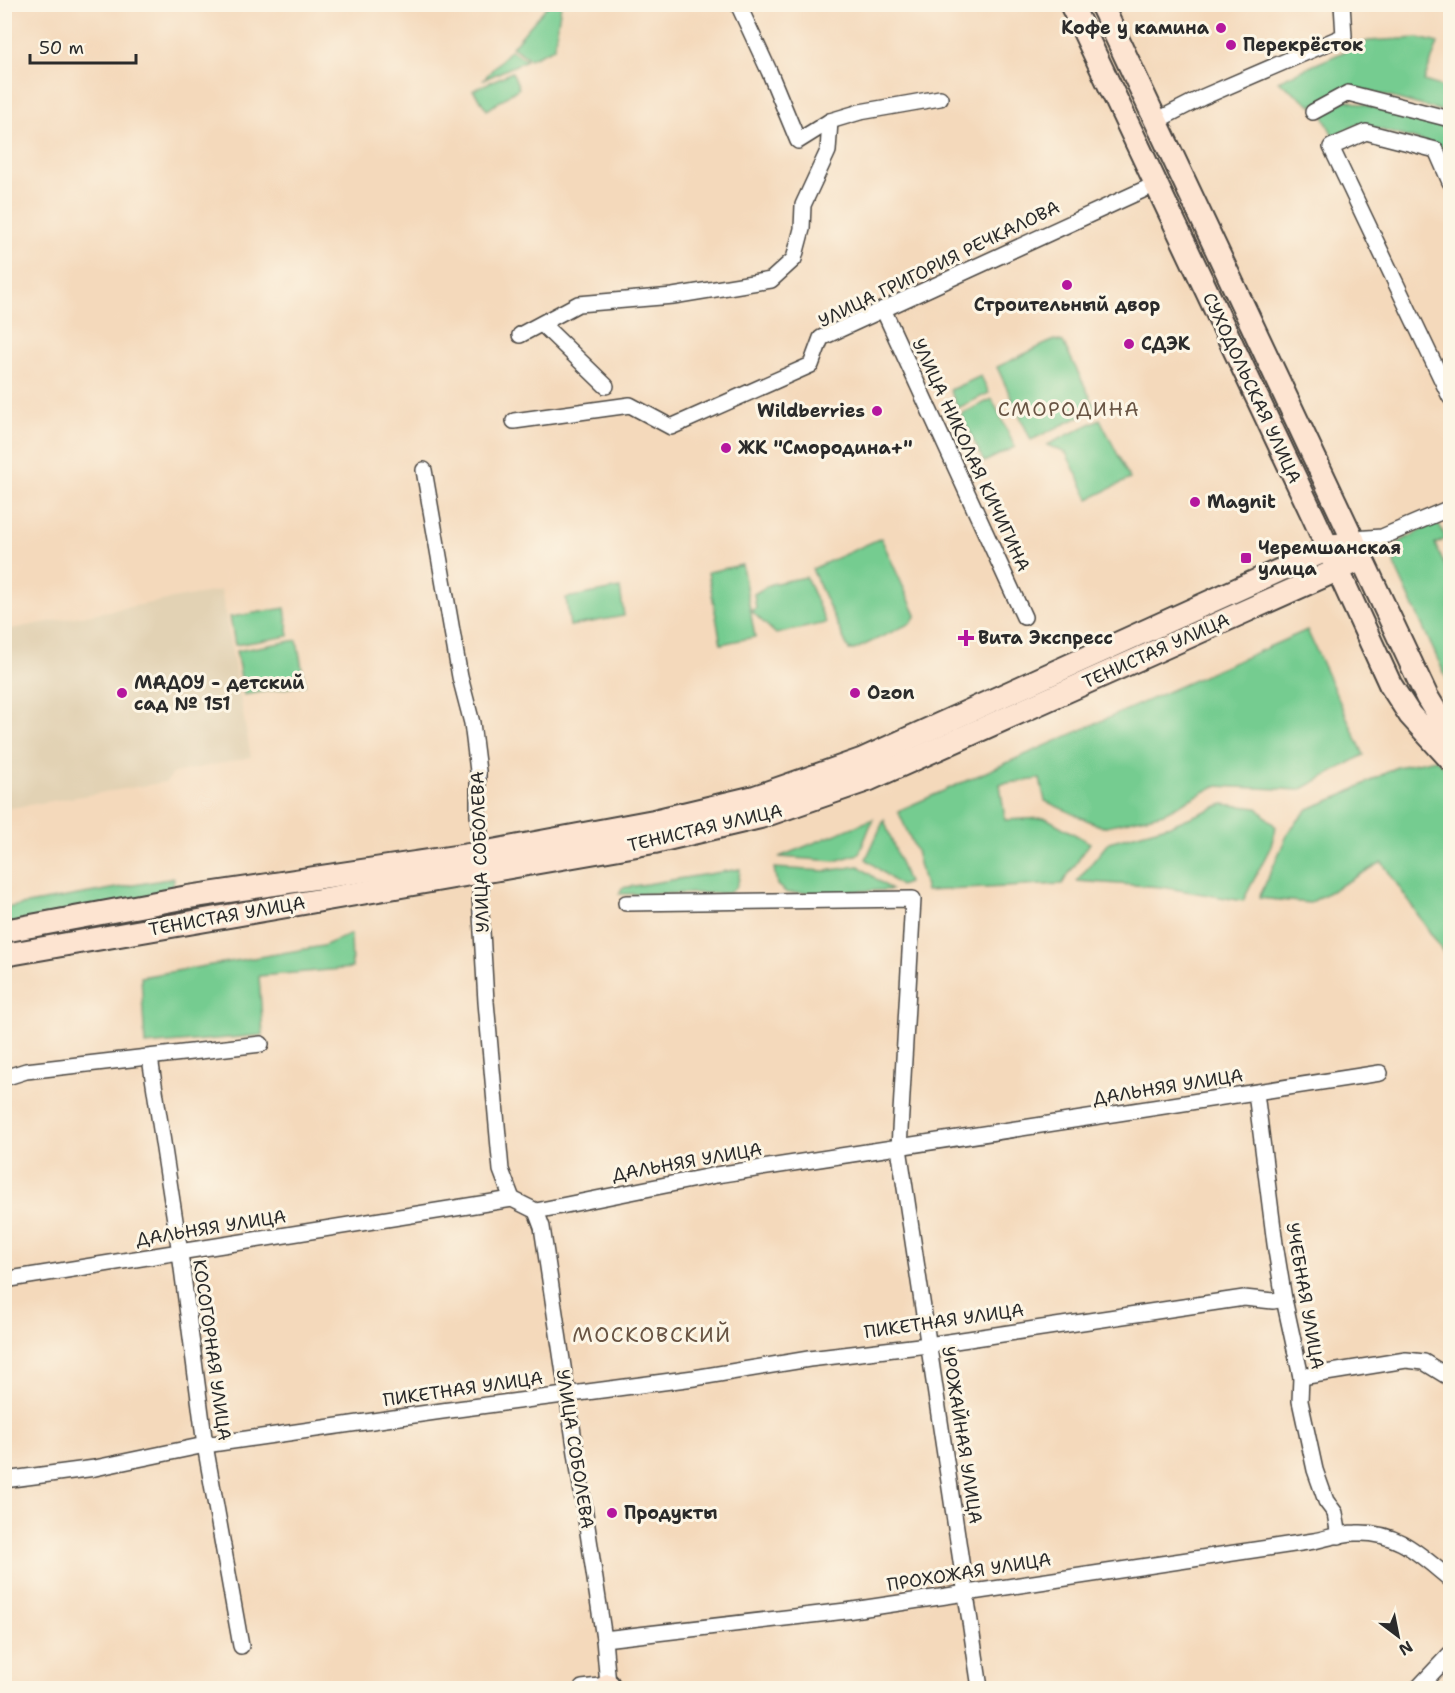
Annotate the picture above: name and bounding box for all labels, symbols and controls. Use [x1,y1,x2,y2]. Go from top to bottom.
place label: Кофе у камина [1061,16,1210,40]
marker: Кофе у камина [1214,21,1228,35]
scale bar [30,27,136,65]
place label: Перекрёсток [1243,33,1363,57]
text: 50 m [39,36,84,60]
marker: Перекрёсток [1224,38,1238,52]
street label: УЛИЦА ГРИГОРИЯ РЕЧКАЛОВА [814,195,1064,333]
marker: Строительный двор [1060,278,1074,292]
street label: СУХОДОЛЬСКАЯ УЛИЦА [1197,289,1307,487]
place label: Строительный двор [974,293,1161,317]
place label: СДЭК [1141,332,1191,356]
street label: УЛИЦА НИКОЛАЯ КИЧИГИНА [906,335,1036,575]
marker: СДЭК [1122,337,1136,351]
district label: СМОРОДИНА [998,396,1140,422]
place label: Wildberries [757,399,865,423]
marker: Wildberries [870,404,884,418]
place label: ЖК "Смородина+" [738,436,913,460]
marker: ЖК "Смородина+" [719,441,733,455]
place label: Magnit [1207,490,1276,514]
marker: Magnit [1188,495,1202,509]
place label: Черемшанская улица [1258,536,1401,581]
marker: Черемшанская улица [1239,551,1253,565]
street label: ТЕНИСТАЯ УЛИЦА [1079,608,1233,694]
place label: Вита Экспресс [978,626,1113,650]
marker: Вита Экспресс [959,631,973,645]
place label: МАДОУ - детский сад № 151 [134,671,305,716]
place label: Ozon [867,681,914,705]
marker: МАДОУ - детский сад № 151 [115,686,129,700]
marker: Ozon [848,686,862,700]
street label: УЛИЦА СОБОЛЕВА [465,771,495,933]
street label: ТЕНИСТАЯ УЛИЦА [625,798,785,858]
street label: ТЕНИСТАЯ УЛИЦА [147,890,307,942]
street label: ДАЛЬНЯЯ УЛИЦА [1091,1063,1245,1111]
street label: ДАЛЬНЯЯ УЛИЦА [610,1137,764,1187]
street label: ДАЛЬНЯЯ УЛИЦА [134,1204,288,1252]
street label: УЧЕБНАЯ УЛИЦА [1280,1220,1330,1372]
street label: КОСОГОРНАЯ УЛИЦА [187,1258,237,1442]
street label: ПИКЕТНАЯ УЛИЦА [862,1298,1026,1344]
district label: МОСКОВСКИЙ [572,1321,732,1349]
street label: УРОЖАЙНАЯ УЛИЦА [936,1344,988,1526]
street label: ПИКЕТНАЯ УЛИЦА [381,1366,545,1412]
street label: УЛИЦА СОБОЛЕВА [551,1367,599,1531]
place label: Продукты [624,1501,718,1525]
marker: Продукты [605,1506,619,1520]
street label: ПРОХОЖАЯ УЛИЦА [885,1547,1053,1597]
north arrow [1368,1606,1428,1666]
text: N [1395,1636,1417,1661]

